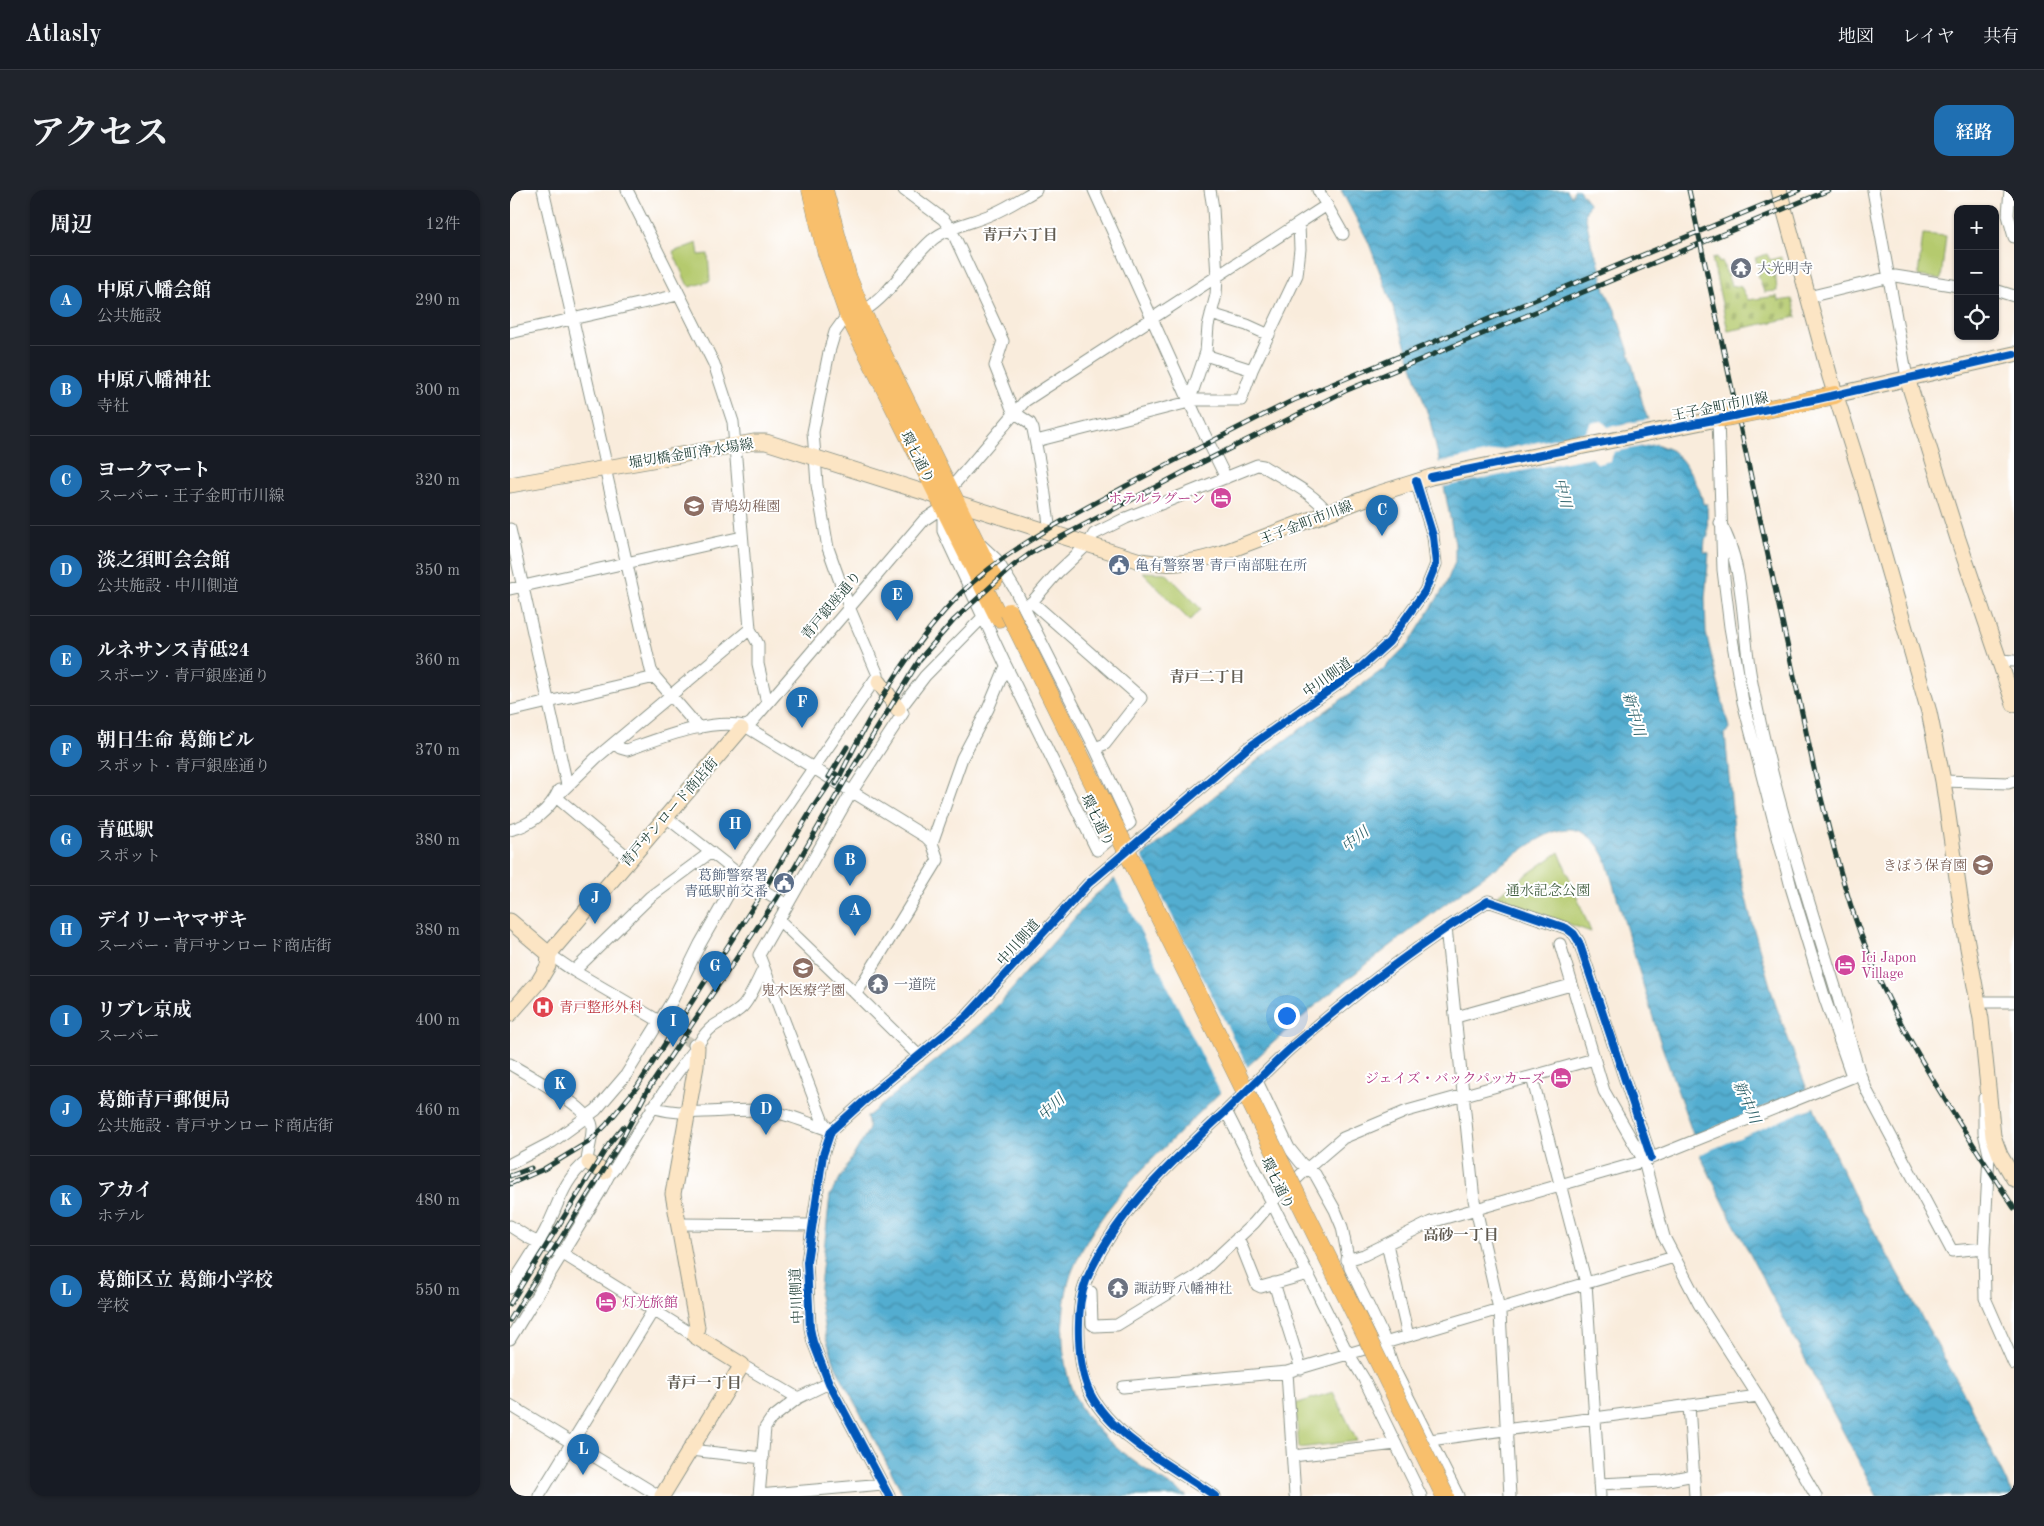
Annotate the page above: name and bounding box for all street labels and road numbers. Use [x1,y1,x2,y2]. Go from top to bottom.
street label: 王子金町市川線 [1671,390,1770,423]
street label: 環七通り [898,429,937,486]
street label: 堀切橋金町浄水場線 [628,436,754,471]
street label: 王子金町市川線 [1258,498,1355,547]
street label: 青戸銀座通り [799,568,864,642]
street label: 中川側道 [1300,655,1355,700]
street label: 青戸サンロード商店街 [618,755,721,870]
street label: 環七通り [1079,792,1117,849]
street label: 中川側道 [994,917,1043,968]
street label: 環七通り [1259,1155,1297,1212]
street label: 中川側道 [788,1268,805,1324]

